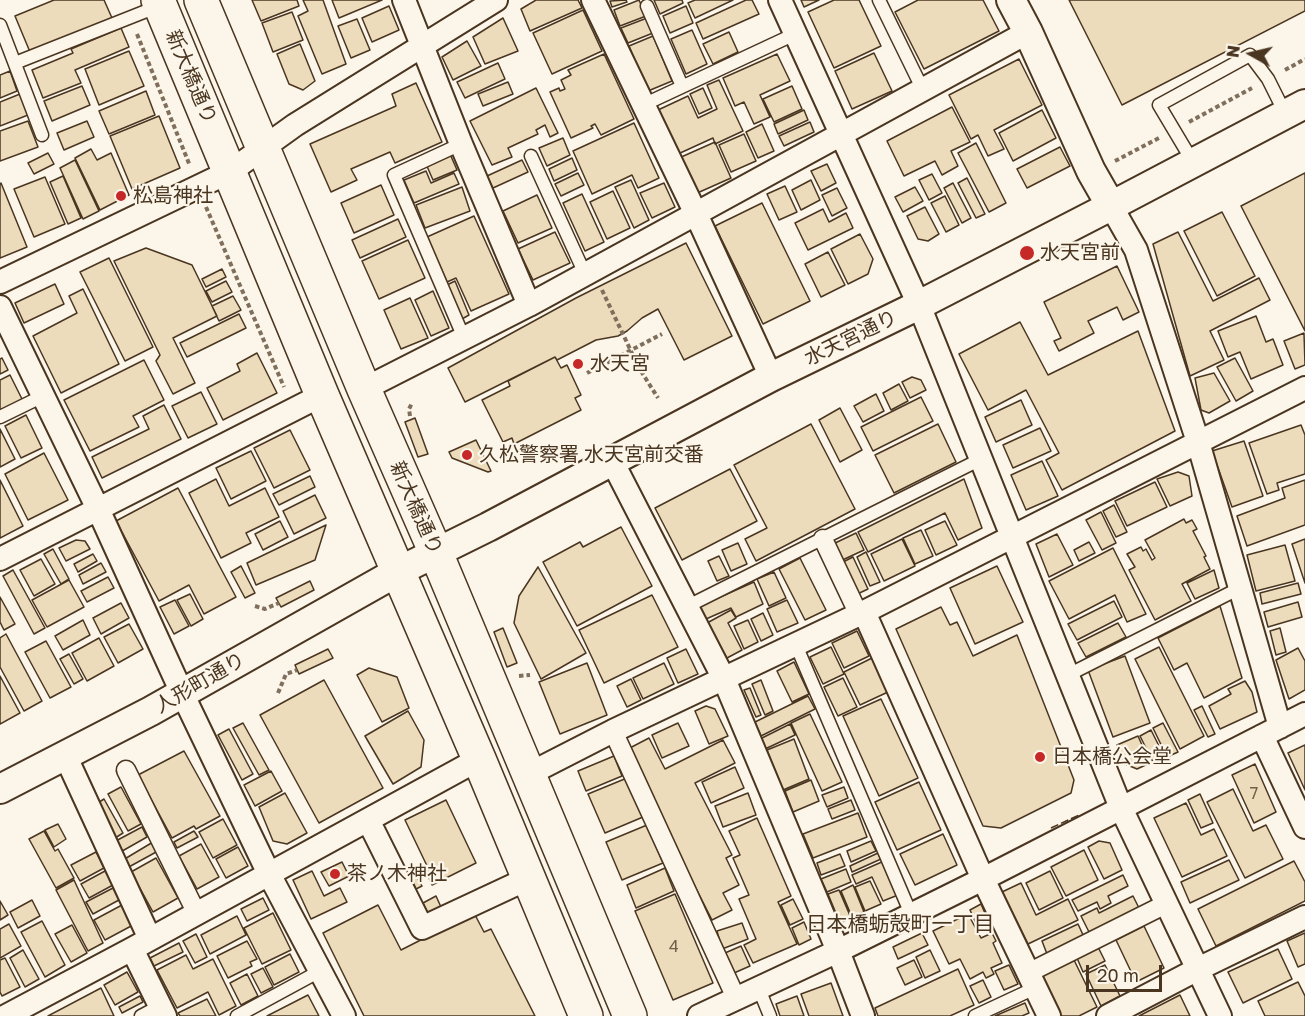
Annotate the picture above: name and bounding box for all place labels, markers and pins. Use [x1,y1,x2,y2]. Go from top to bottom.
place label: 松島神社 [133,184,213,208]
marker: 松島神社 [114,189,128,203]
place label: 水天宮前 [1040,241,1120,265]
marker: 水天宮前 [1018,244,1036,262]
place label: 水天宮 [590,352,650,376]
marker: 水天宮 [571,357,585,371]
place label: 久松警察署 水天宮前交番 [479,443,704,467]
marker: 久松警察署 水天宮前交番 [460,448,474,462]
place label: 日本橋公会堂 [1052,745,1172,769]
marker: 日本橋公会堂 [1033,750,1047,764]
place label: 茶ノ木神社 [347,862,447,886]
marker: 茶ノ木神社 [328,867,342,881]

